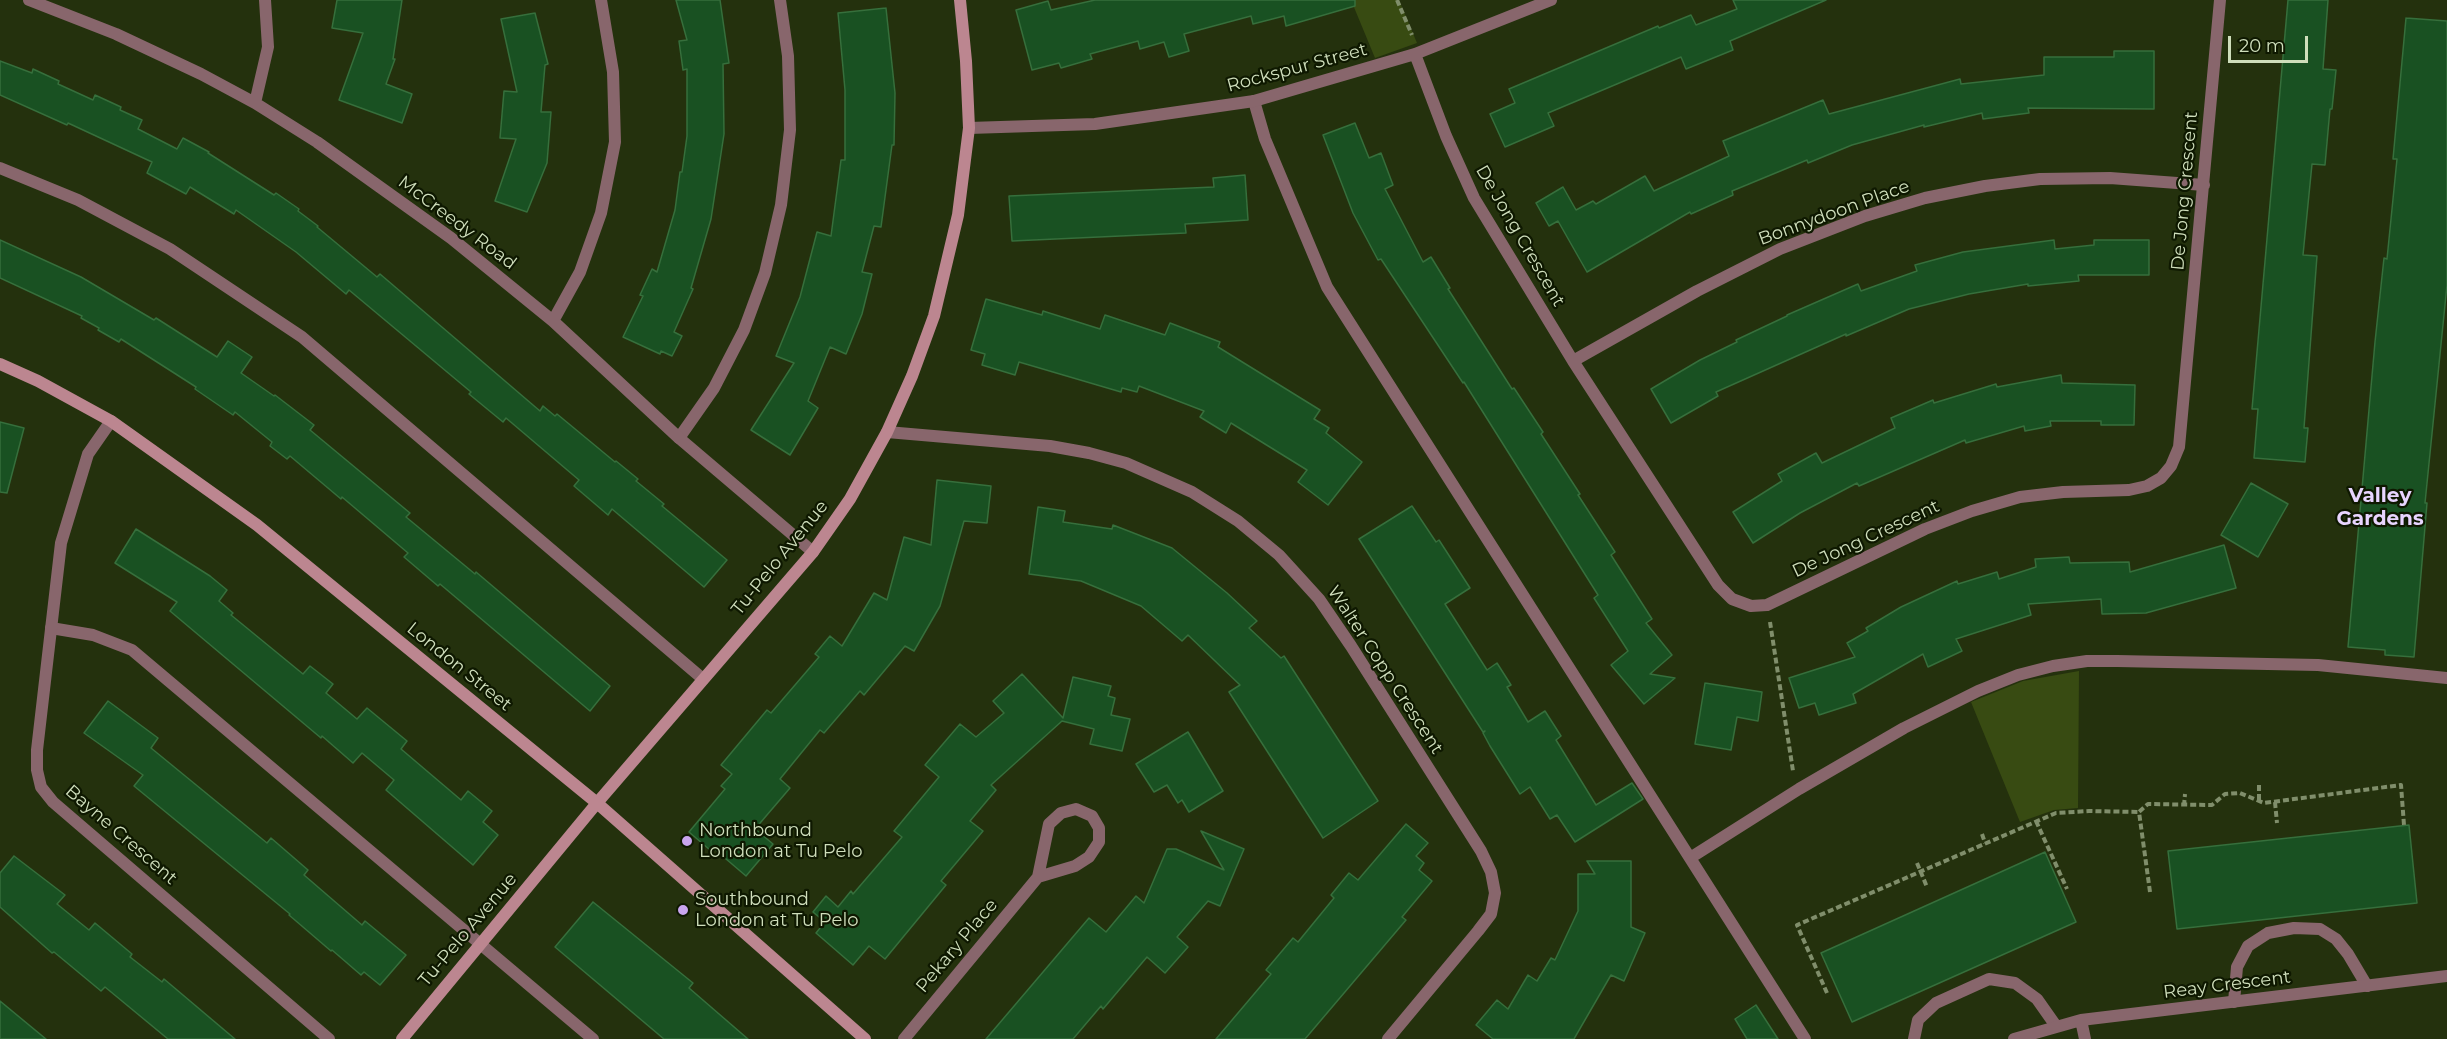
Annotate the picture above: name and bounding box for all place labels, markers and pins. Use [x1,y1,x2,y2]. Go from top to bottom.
place label: Northbound London at Tu Pelo [699,820,863,862]
marker: Northbound London at Tu Pelo [680,834,694,848]
place label: Southbound London at Tu Pelo [695,889,859,932]
marker: Southbound London at Tu Pelo [676,903,690,917]

